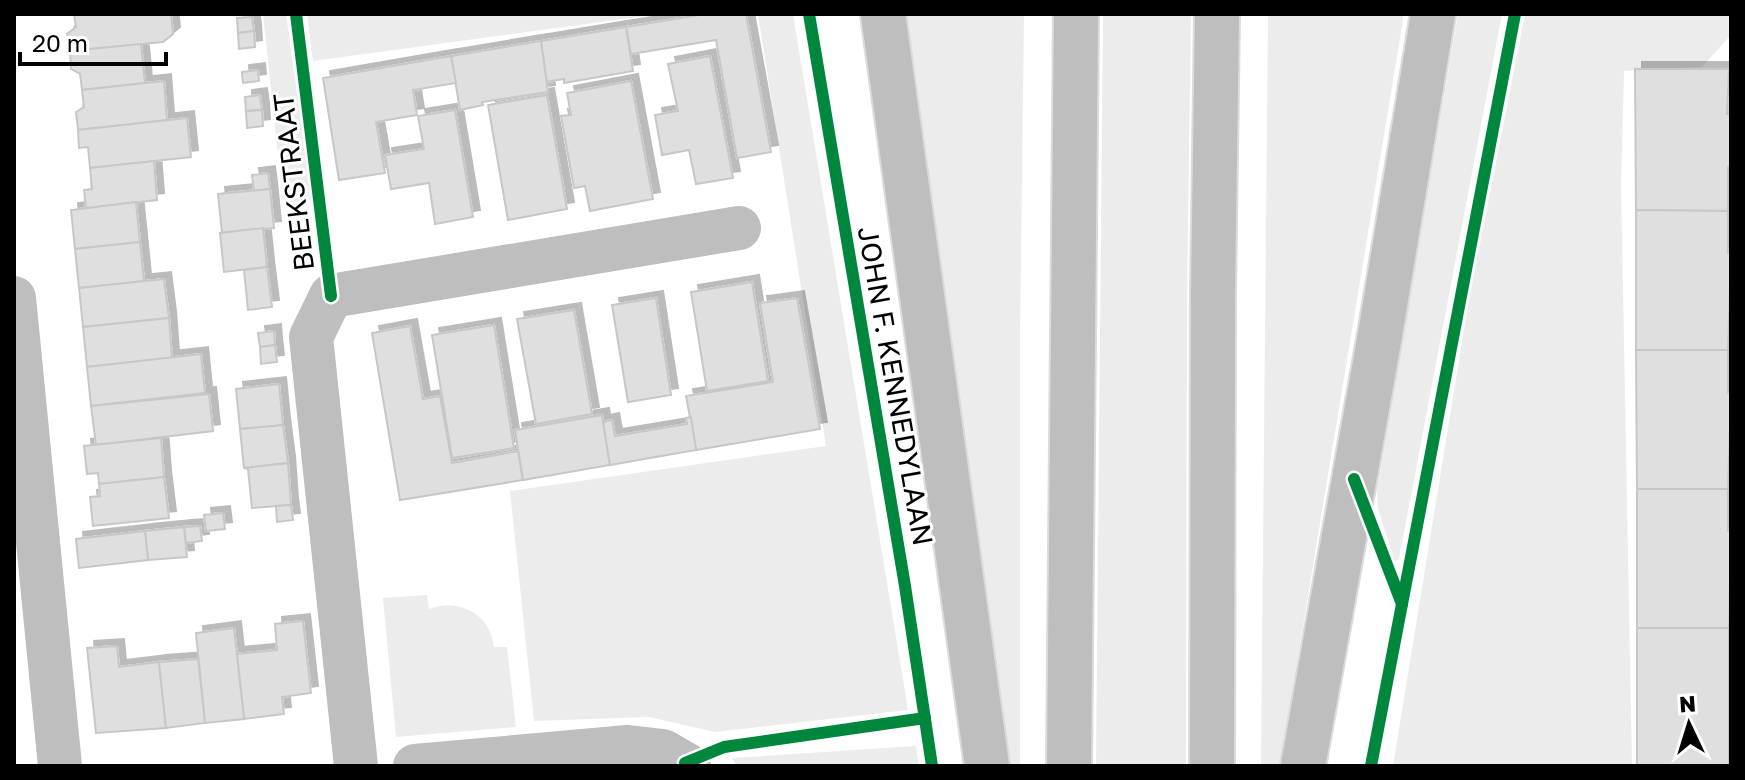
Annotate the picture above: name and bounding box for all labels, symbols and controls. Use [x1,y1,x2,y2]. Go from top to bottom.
scale bar [20,16,166,66]
text: 20 m [32,28,88,57]
street label: BEEKSTRAAT [266,91,320,273]
street label: JOHN F. KENNEDYLAAN [852,224,940,548]
north arrow [1649,684,1729,764]
text: N [1678,689,1697,718]

